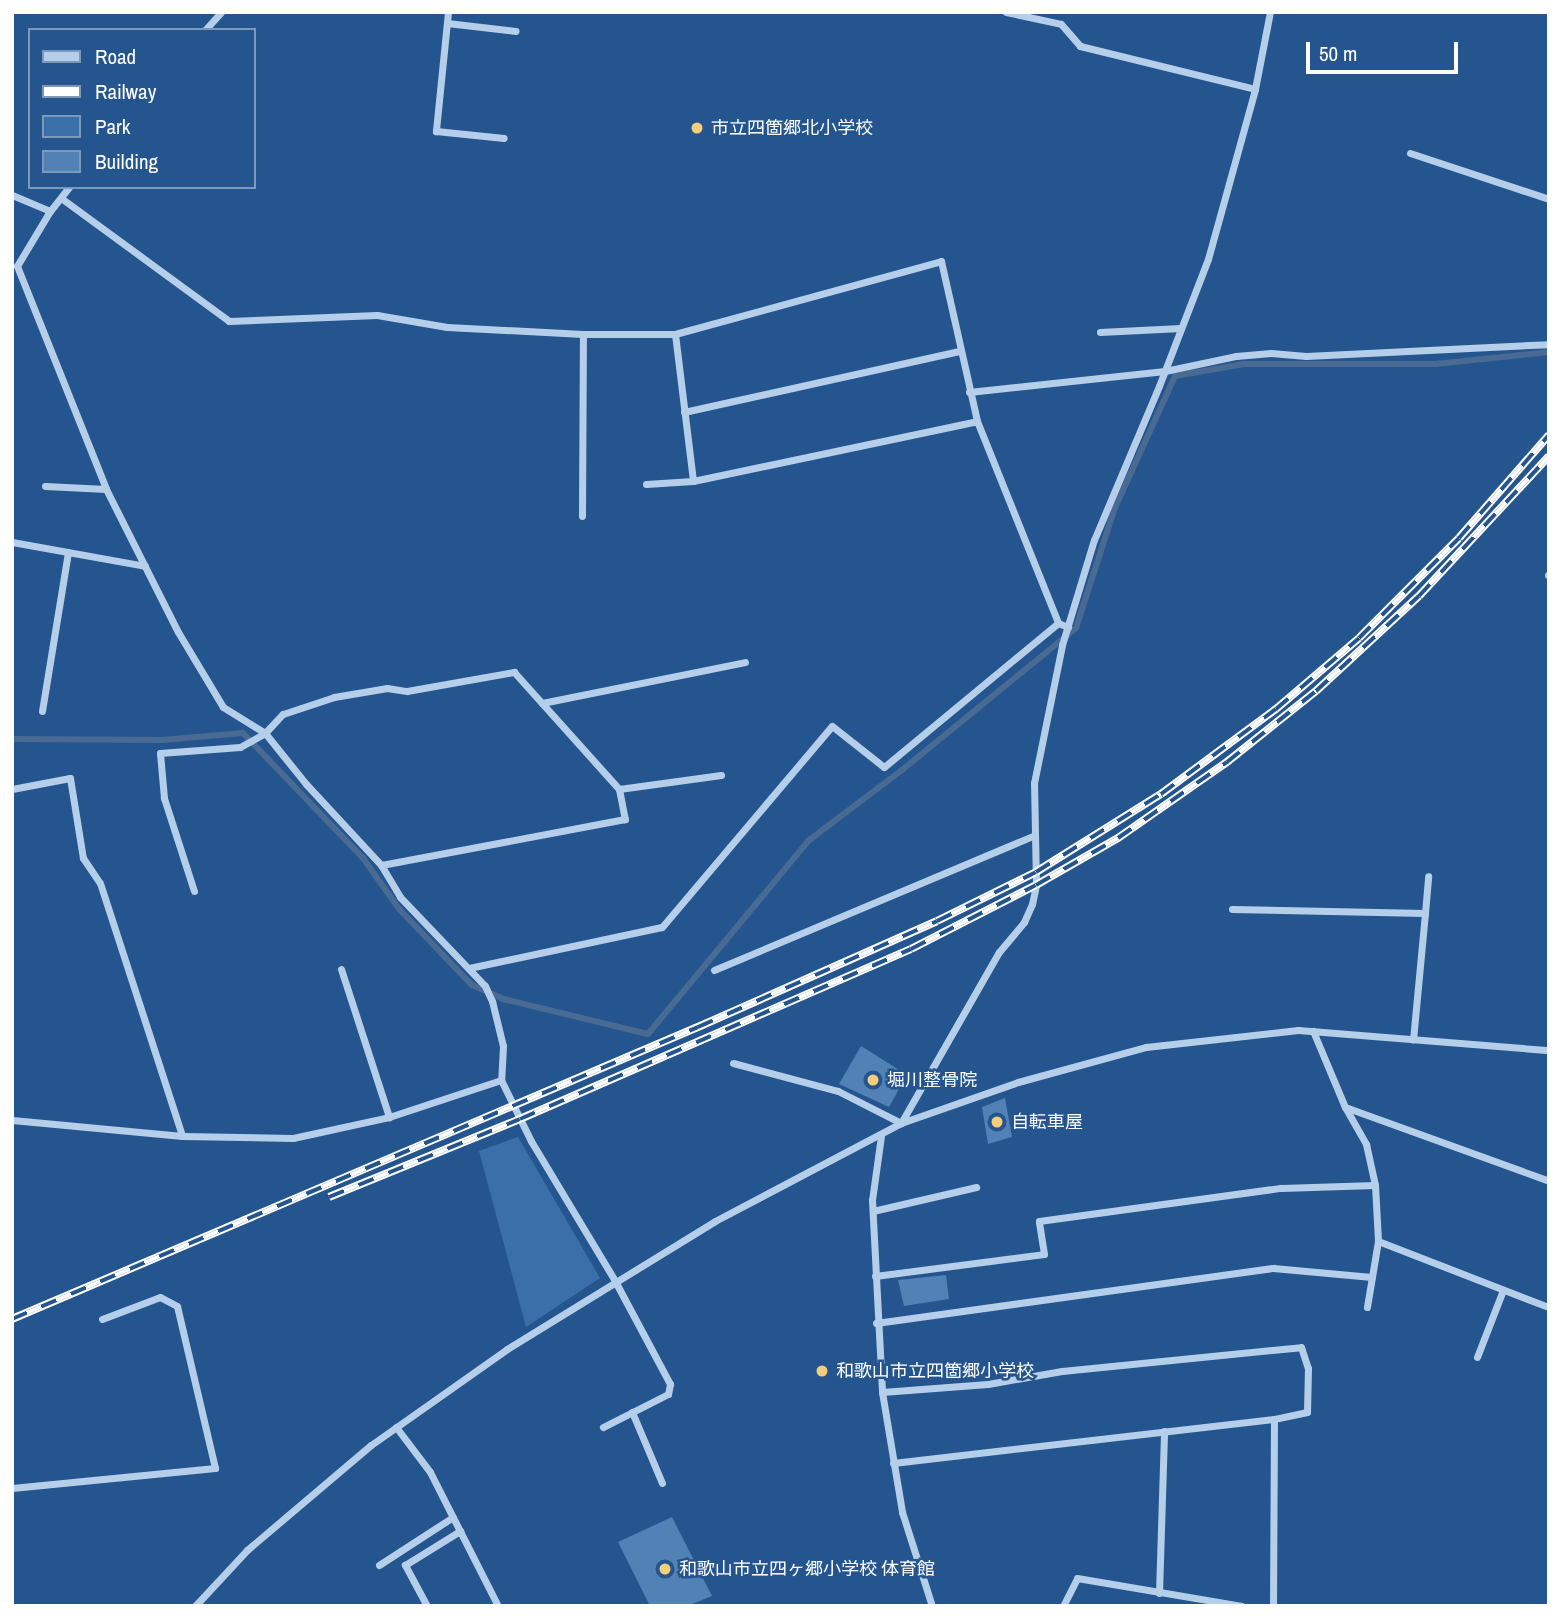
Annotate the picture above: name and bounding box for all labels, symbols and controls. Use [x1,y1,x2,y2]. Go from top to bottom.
legend [28,28,256,189]
scale bar [1309,28,1461,72]
text: 50 m [1319,39,1357,68]
text: Road [95,42,136,71]
text: Railway [95,77,156,106]
text: Park [95,112,130,141]
place label: 市立四箇郷北小学校 [711,117,873,139]
marker: 市立四箇郷北小学校 [689,120,705,136]
text: Building [95,147,158,176]
place label: 堀川整骨院 [887,1069,977,1091]
marker: 堀川整骨院 [865,1072,881,1088]
place label: 自転車屋 [1011,1111,1083,1133]
marker: 自転車屋 [989,1114,1005,1130]
place label: 和歌山市立四箇郷小学校 [836,1360,1034,1382]
marker: 和歌山市立四箇郷小学校 [814,1363,830,1379]
place label: 和歌山市立四ヶ郷小学校 体育館 [679,1558,935,1580]
marker: 和歌山市立四ヶ郷小学校 体育館 [657,1561,673,1577]

